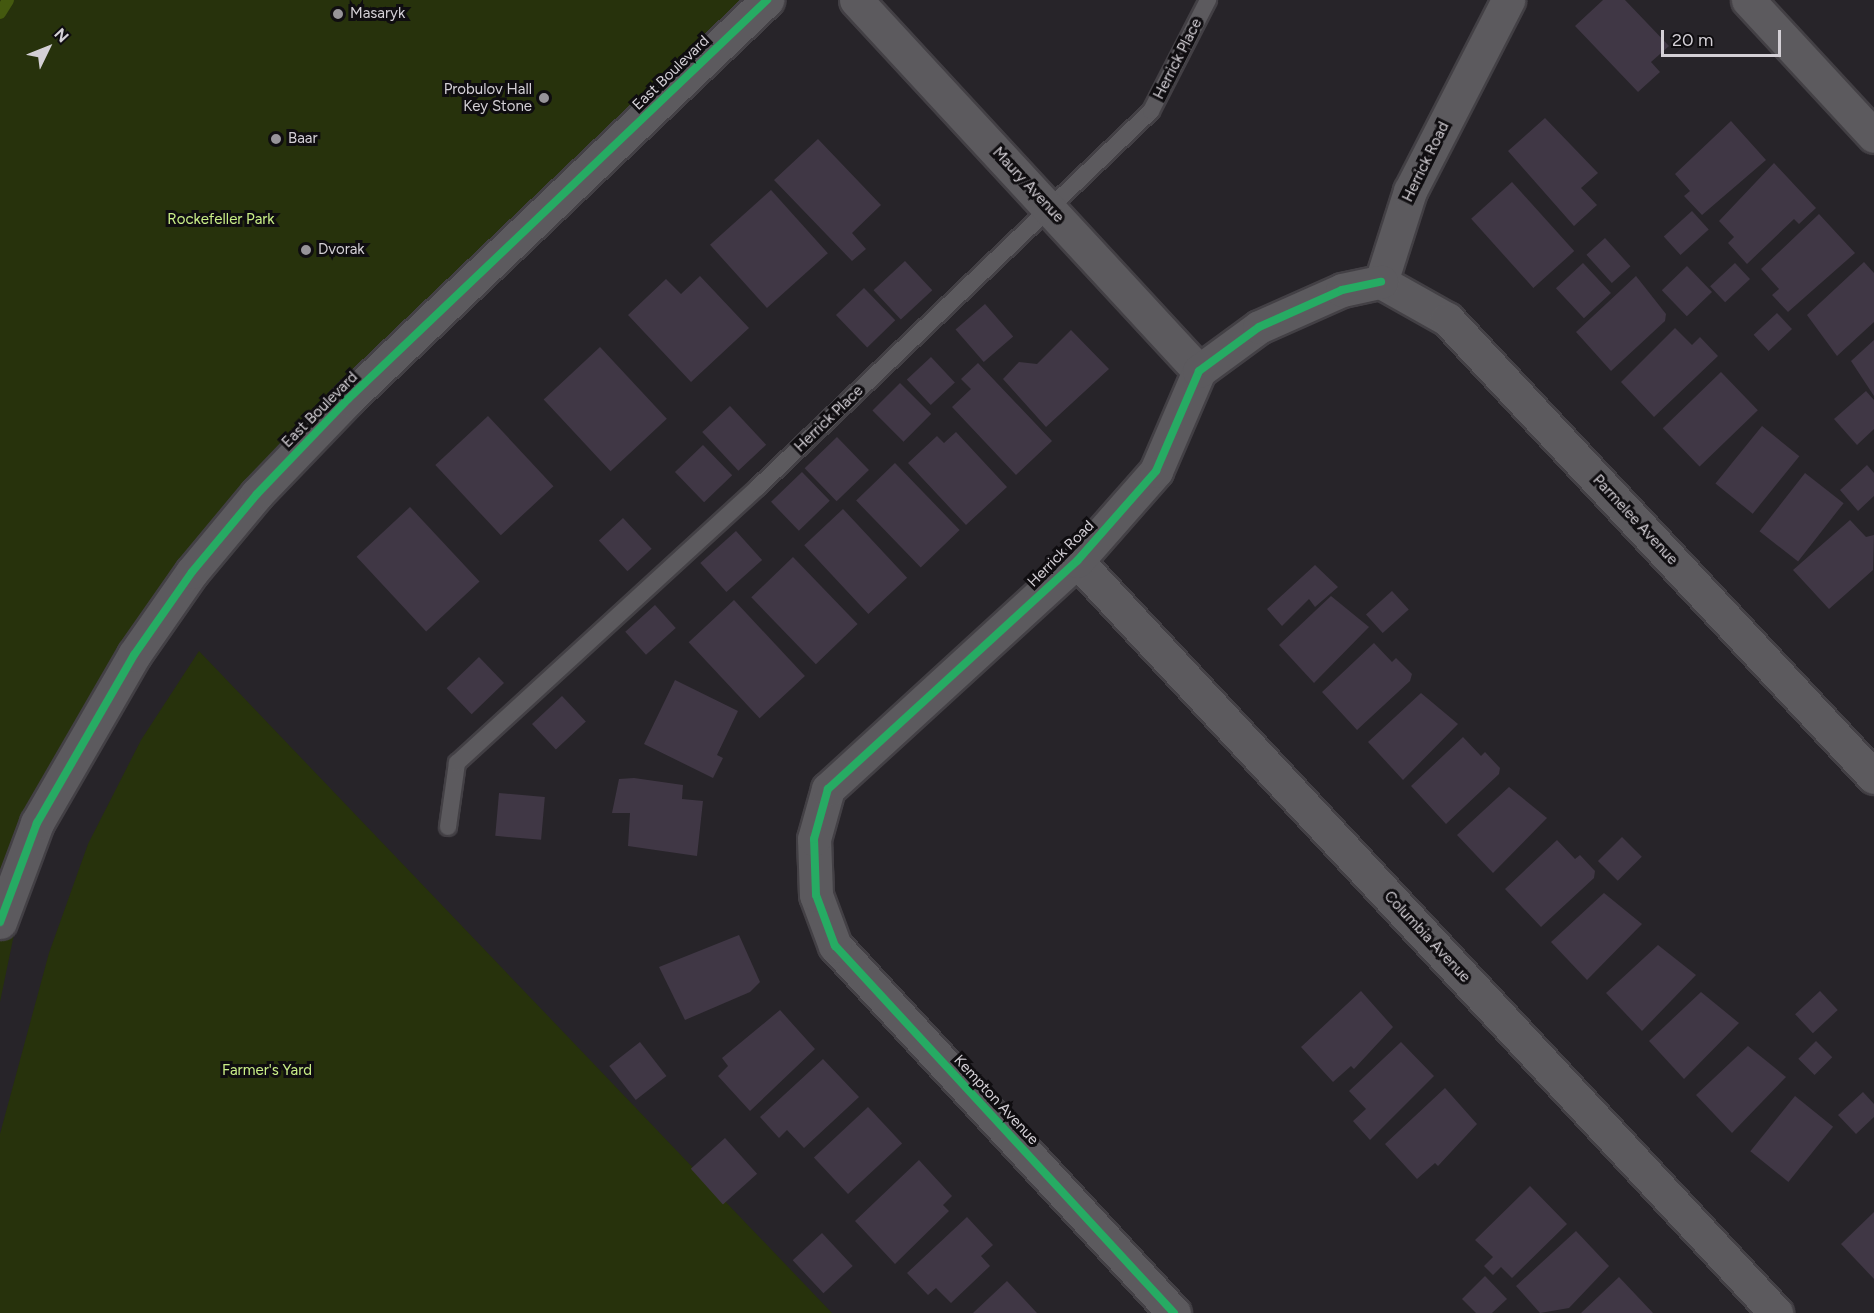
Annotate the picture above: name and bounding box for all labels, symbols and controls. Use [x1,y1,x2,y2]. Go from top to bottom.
place label: Masaryk [350,5,405,23]
marker: Masaryk [331,7,345,21]
street label: Herrick Place [1150,16,1206,102]
north arrow [18,18,78,78]
scale bar [1664,18,1784,56]
text: N [50,24,73,46]
text: 20 m [1672,29,1713,51]
street label: East Boulevard [629,32,713,114]
place label: Probulov Hall Key Stone [444,80,532,115]
marker: Probulov Hall Key Stone [537,91,551,105]
street label: Herrick Road [1399,119,1453,205]
place label: Baar [288,130,318,148]
marker: Baar [269,132,283,146]
street label: Maury Avenue [989,144,1067,226]
park label: Rockefeller Park [167,211,275,229]
place label: Dvorak [318,241,365,259]
marker: Dvorak [299,243,313,257]
street label: East Boulevard [278,368,362,452]
street label: Herrick Place [791,382,867,456]
street label: Parmelee Avenue [1589,471,1681,569]
street label: Herrick Road [1024,517,1098,591]
street label: Columbia Avenue [1380,888,1474,986]
street label: Kempton Avenue [950,1051,1042,1149]
park label: Farmer's Yard [222,1062,312,1080]

